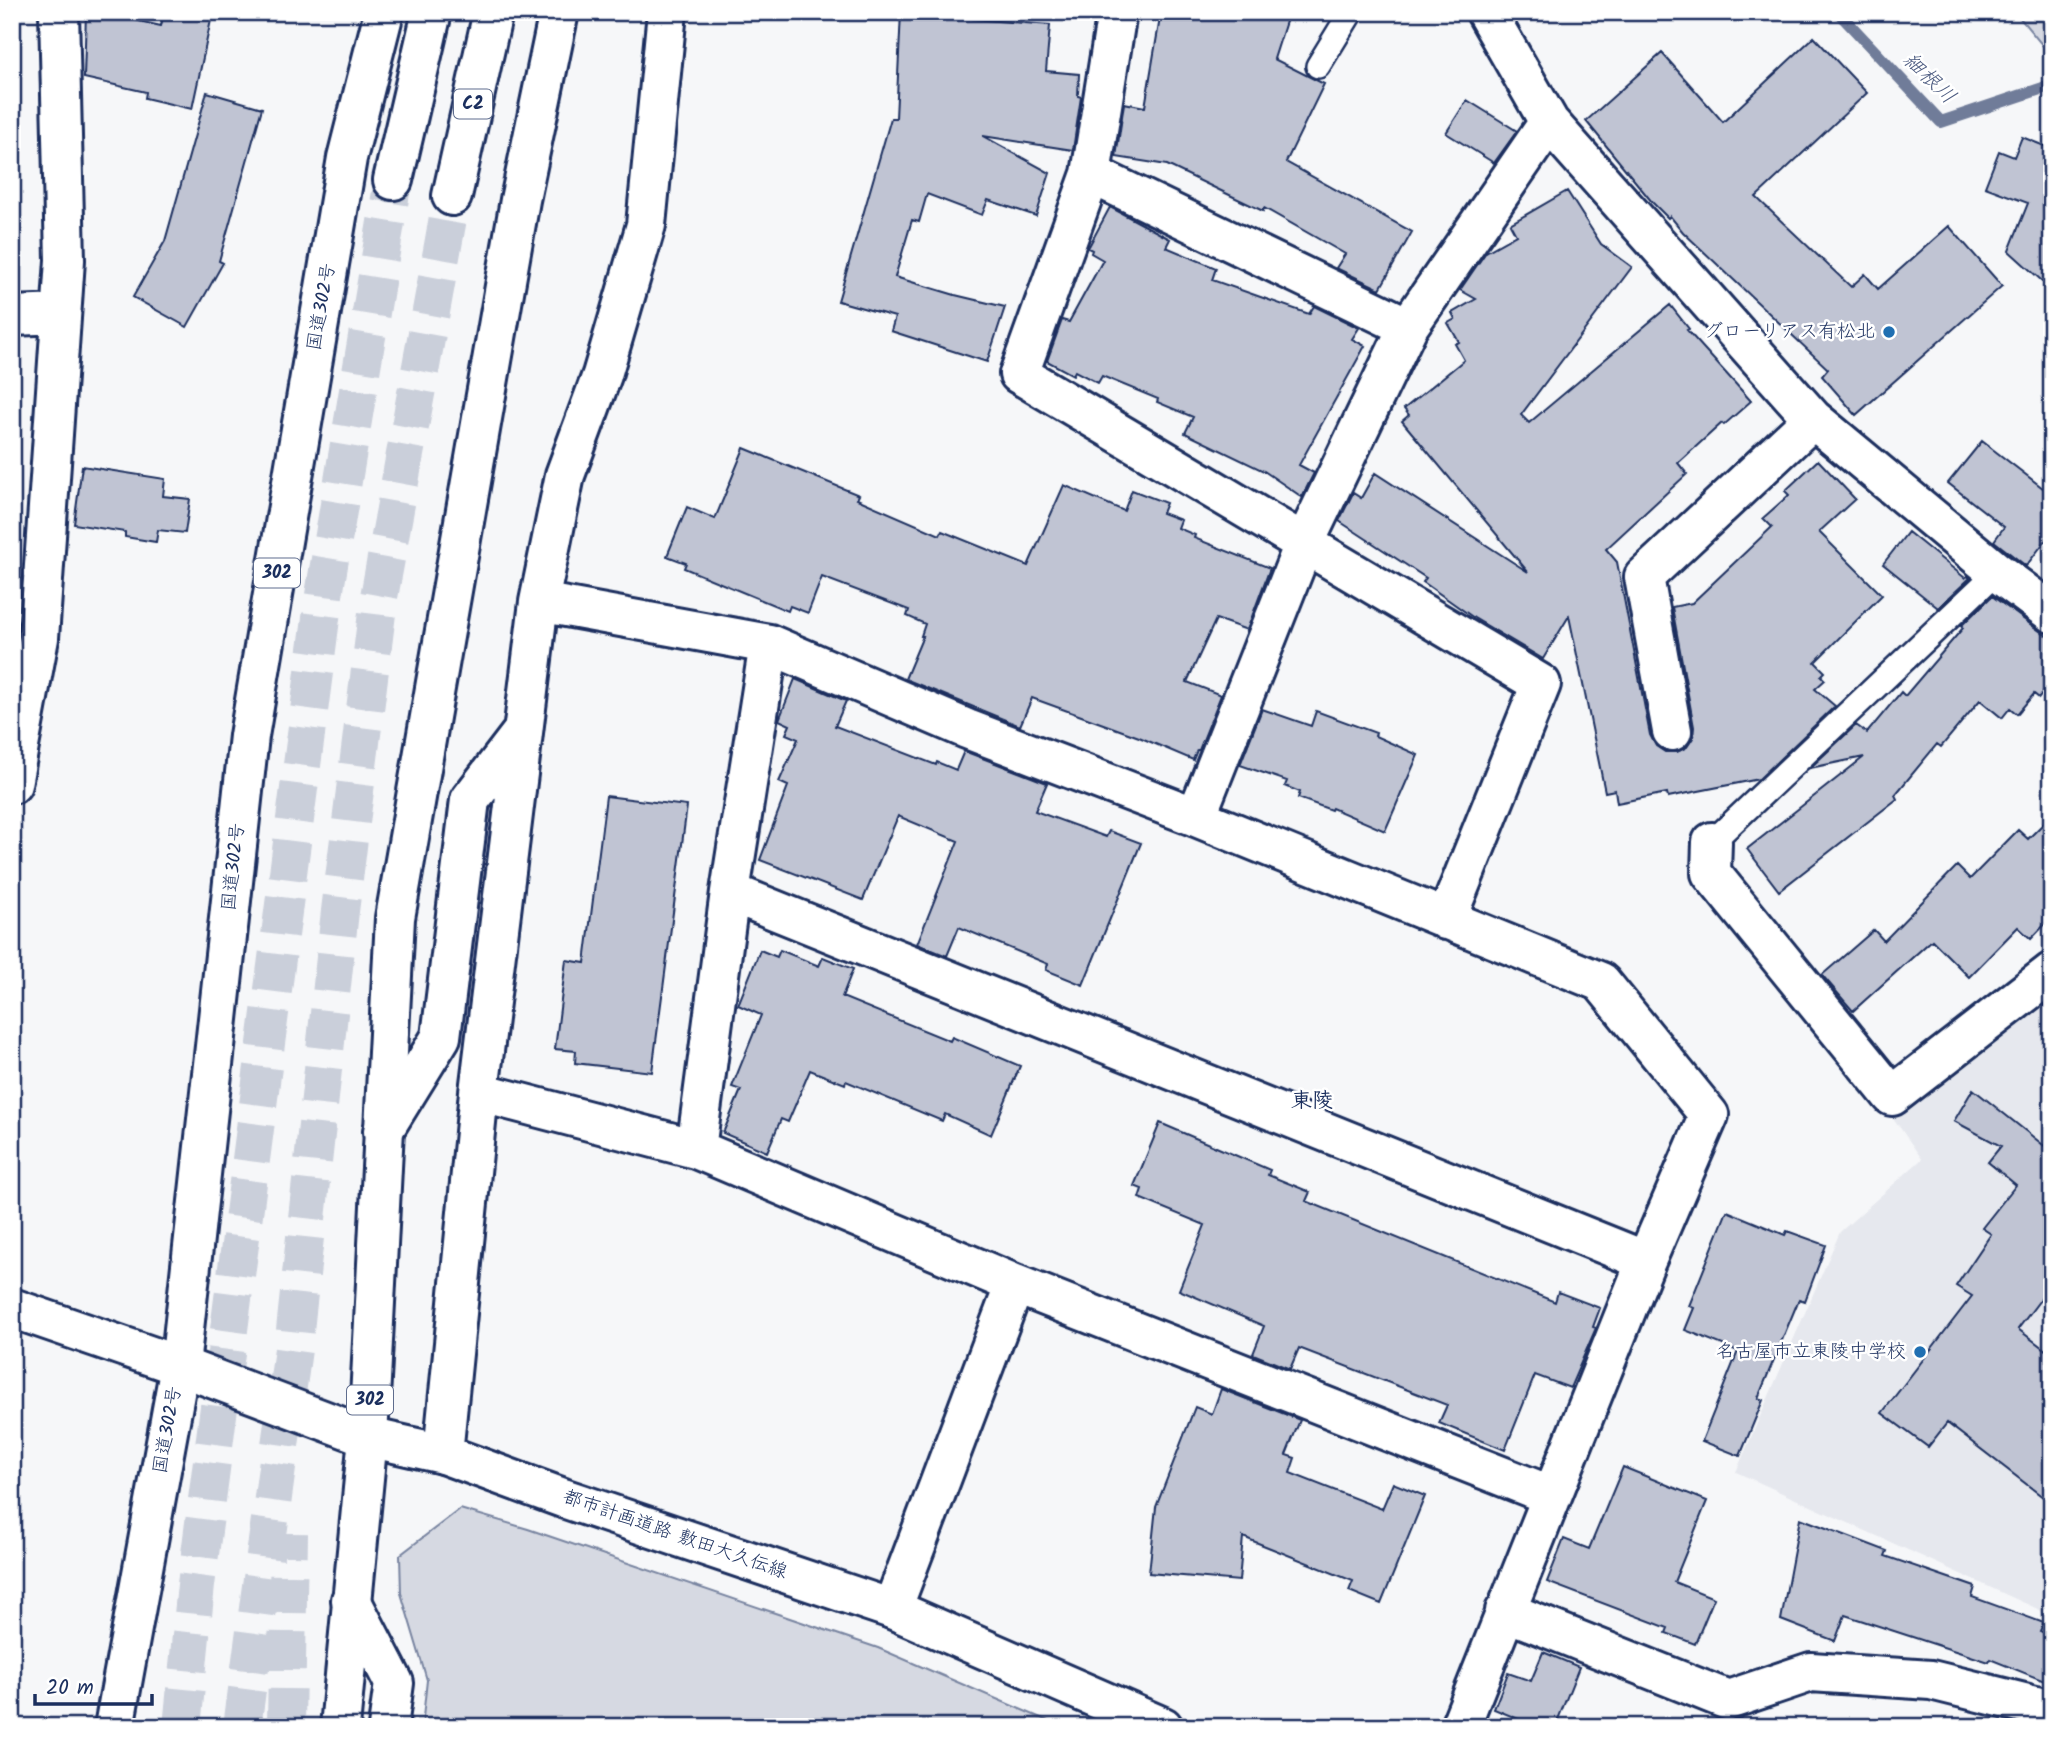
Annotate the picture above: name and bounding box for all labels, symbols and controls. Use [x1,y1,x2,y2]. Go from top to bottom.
water label: 細根川 [1895,45,1963,113]
road number: C2 [454,90,492,119]
street label: 国道302号 [300,261,344,353]
place label: グローリアス有松北 [1704,317,1875,347]
marker: グローリアス有松北 [1881,324,1897,340]
road number: 302 [254,558,300,588]
street label: 国道302号 [214,821,254,913]
district label: 東陵 [1291,1085,1333,1118]
place label: 名古屋市立東陵中学校 [1716,1337,1906,1367]
marker: 名古屋市立東陵中学校 [1912,1344,1928,1360]
street label: 国道302号 [146,1384,190,1476]
road number: 302 [347,1386,393,1414]
street label: 都市計画道路 敷田大久伝線 [559,1482,791,1588]
scale bar [35,1662,152,1706]
text: 20 m [46,1672,94,1705]

